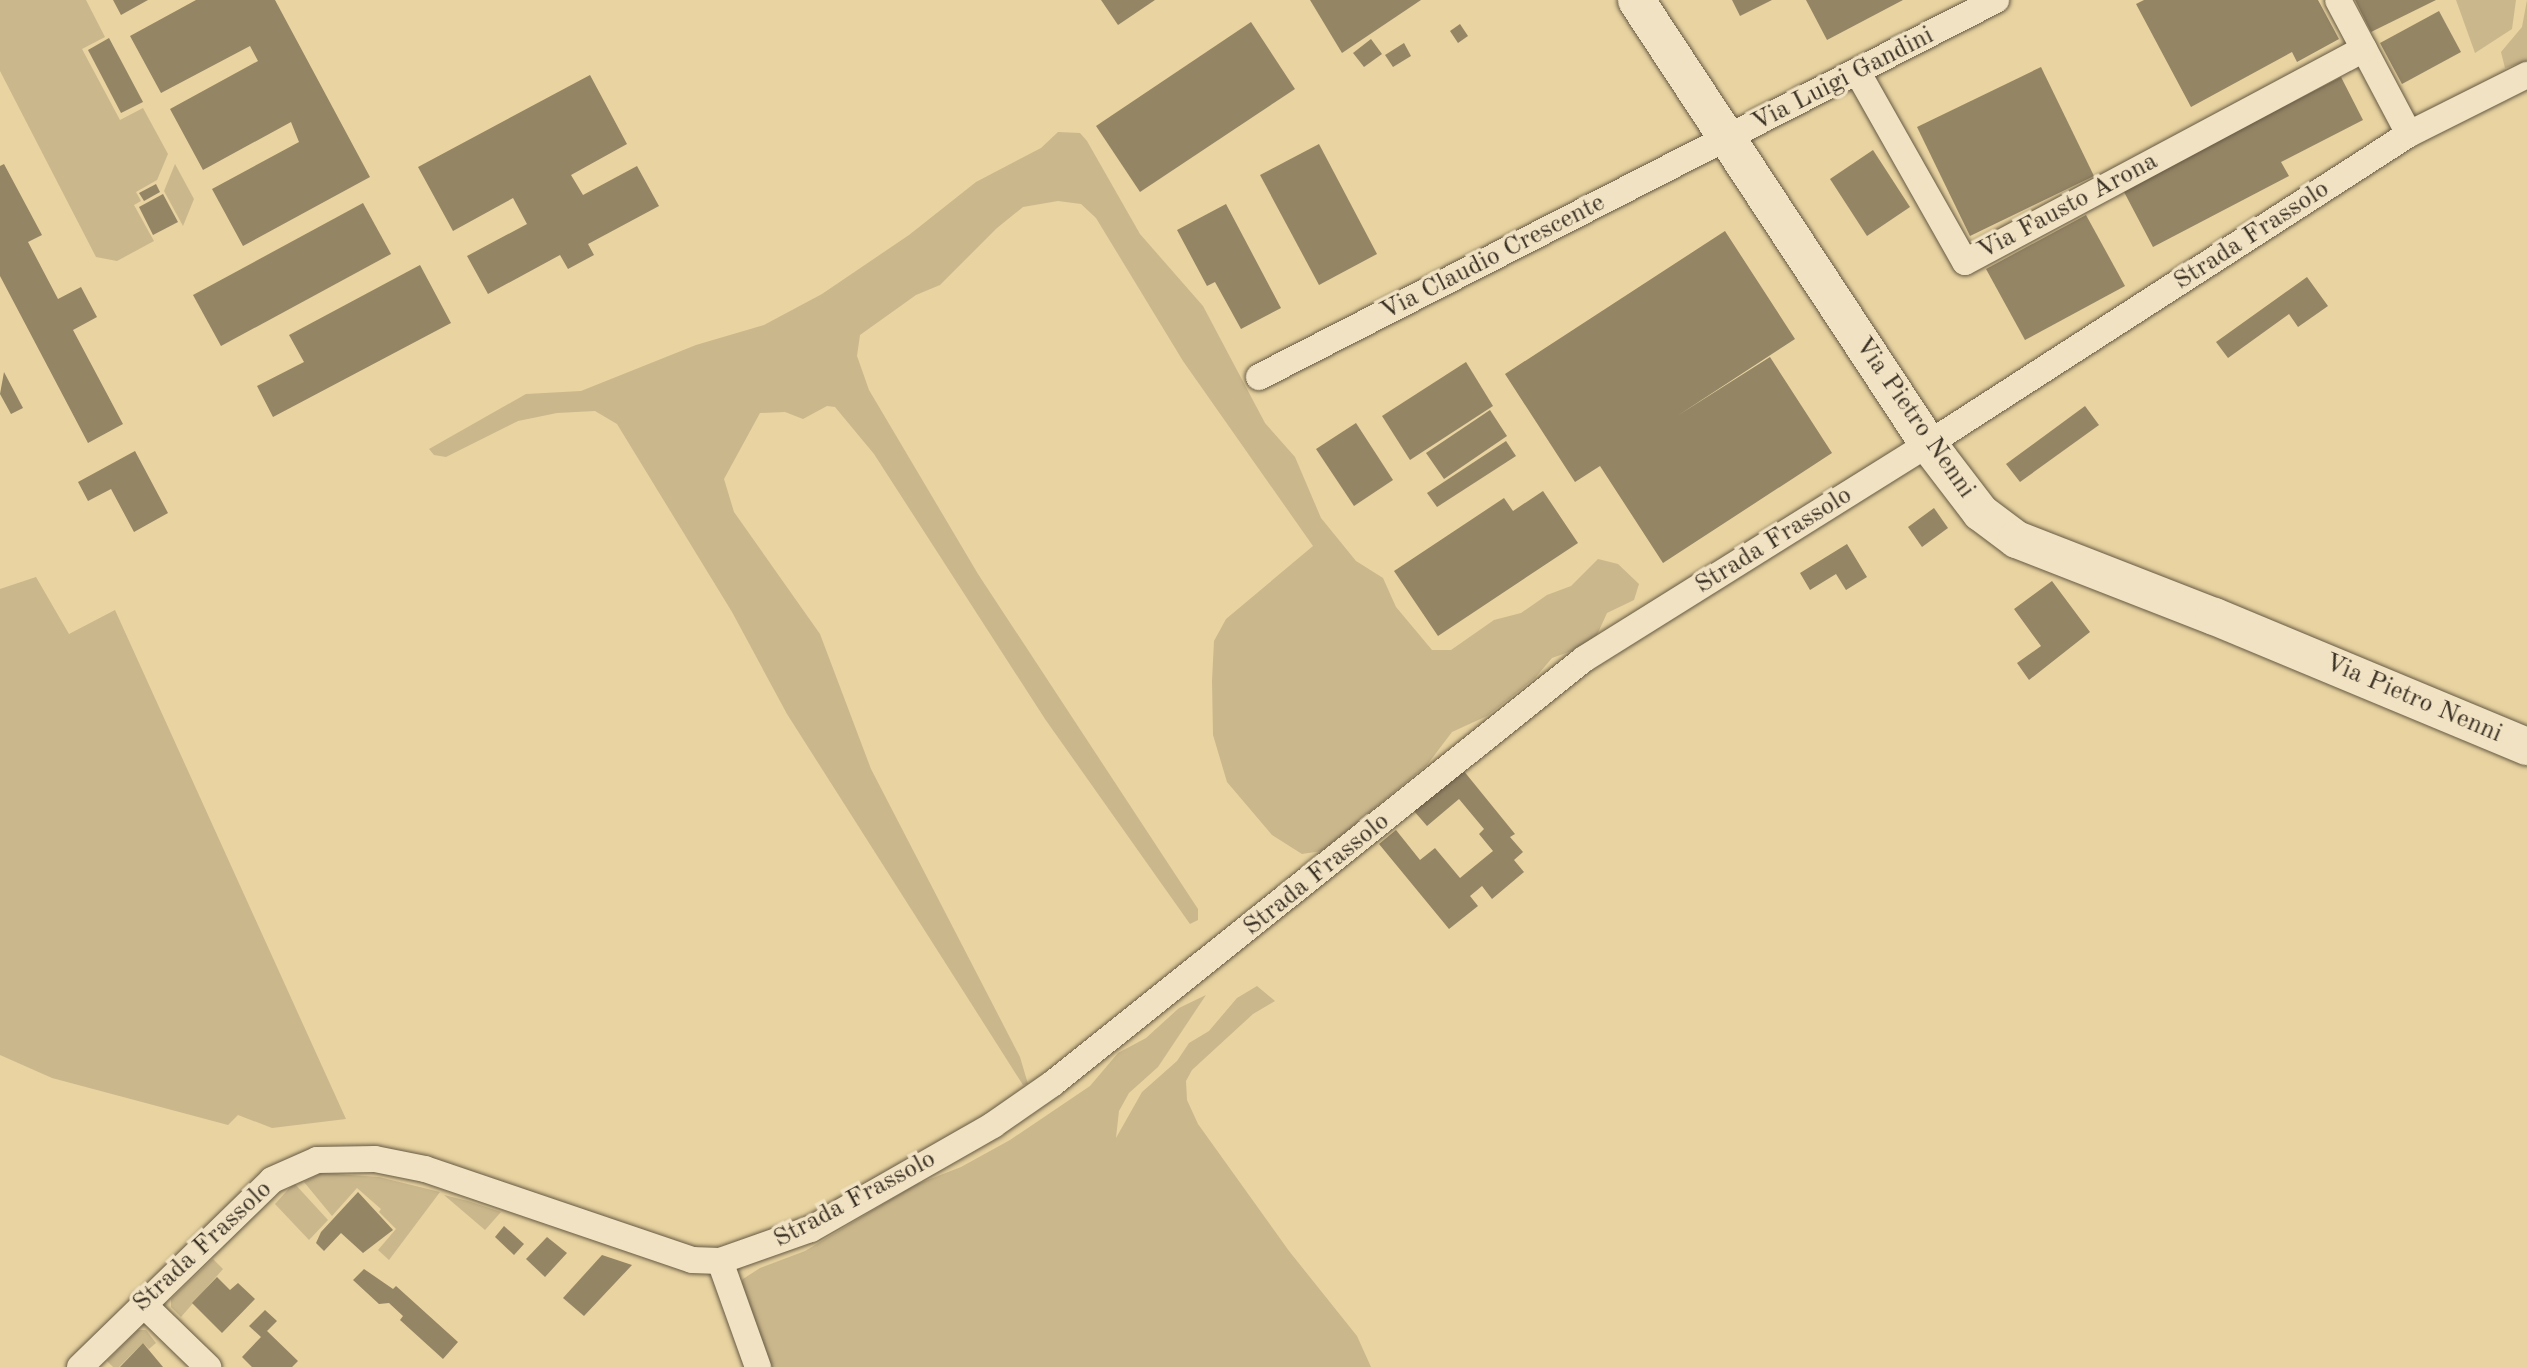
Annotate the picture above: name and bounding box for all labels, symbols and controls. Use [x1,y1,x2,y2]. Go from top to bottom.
street label: Via Luigi Gandini [1747,21,1939,139]
street label: Via Fausto Arona [1973,146,2163,268]
street label: Strada Frassolo [2168,174,2336,298]
street label: Via Claudio Crescente [1376,188,1610,328]
street label: Via Pietro Nenni [1847,331,1981,505]
street label: Strada Frassolo [1690,480,1858,602]
street label: Via Pietro Nenni [2320,648,2506,750]
street label: Strada Frassolo [1238,807,1396,943]
street label: Strada Frassolo [769,1144,941,1256]
street label: Strada Frassolo [127,1175,279,1319]

